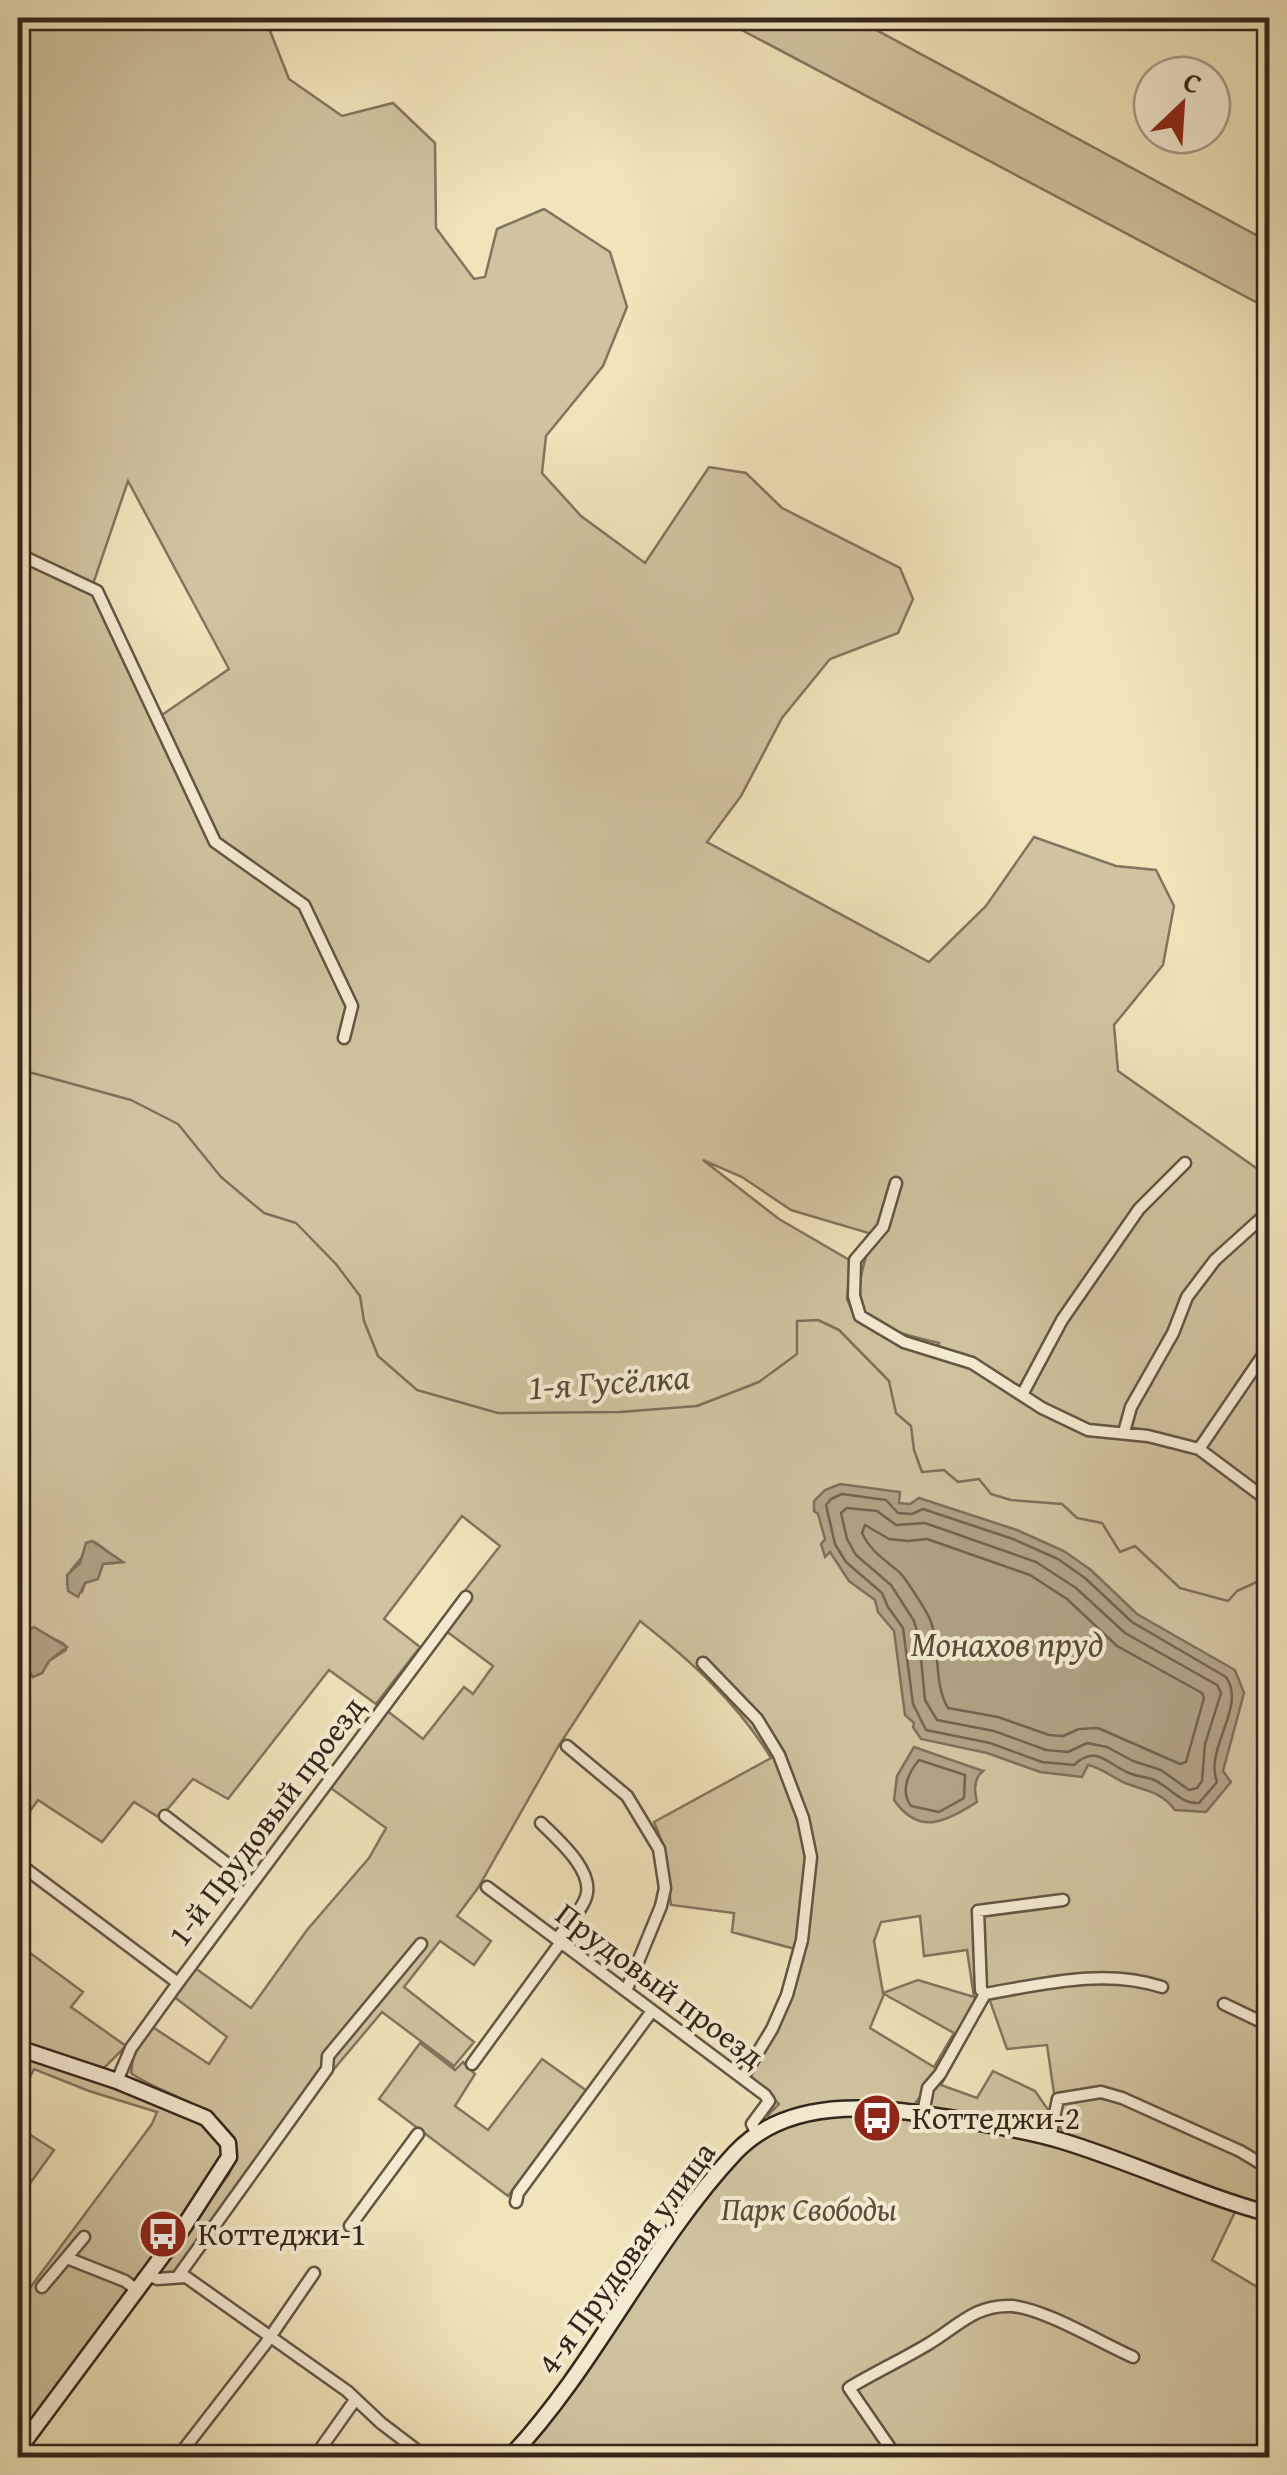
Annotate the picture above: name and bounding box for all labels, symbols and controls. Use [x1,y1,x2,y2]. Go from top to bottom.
north arrow [1132,55,1232,155]
text: С [1177,60,1209,104]
water label: 1-я Гусёлка [527,1350,691,1413]
water label: Монахов пруд [911,1618,1103,1669]
street label: 1-й Прудовый проезд [156,1686,375,1956]
street label: Прудовый проезд [546,1891,774,2079]
bus stop icon: Коттеджи-2 [851,2092,903,2144]
place label: Коттеджи-2 [912,2094,1080,2141]
street label: 4-я Прудовая улица [525,2131,727,2384]
park label: Парк Свободы [721,2185,897,2232]
bus stop icon: Коттеджи-1 [137,2208,189,2260]
place label: Коттеджи-1 [198,2210,366,2257]

